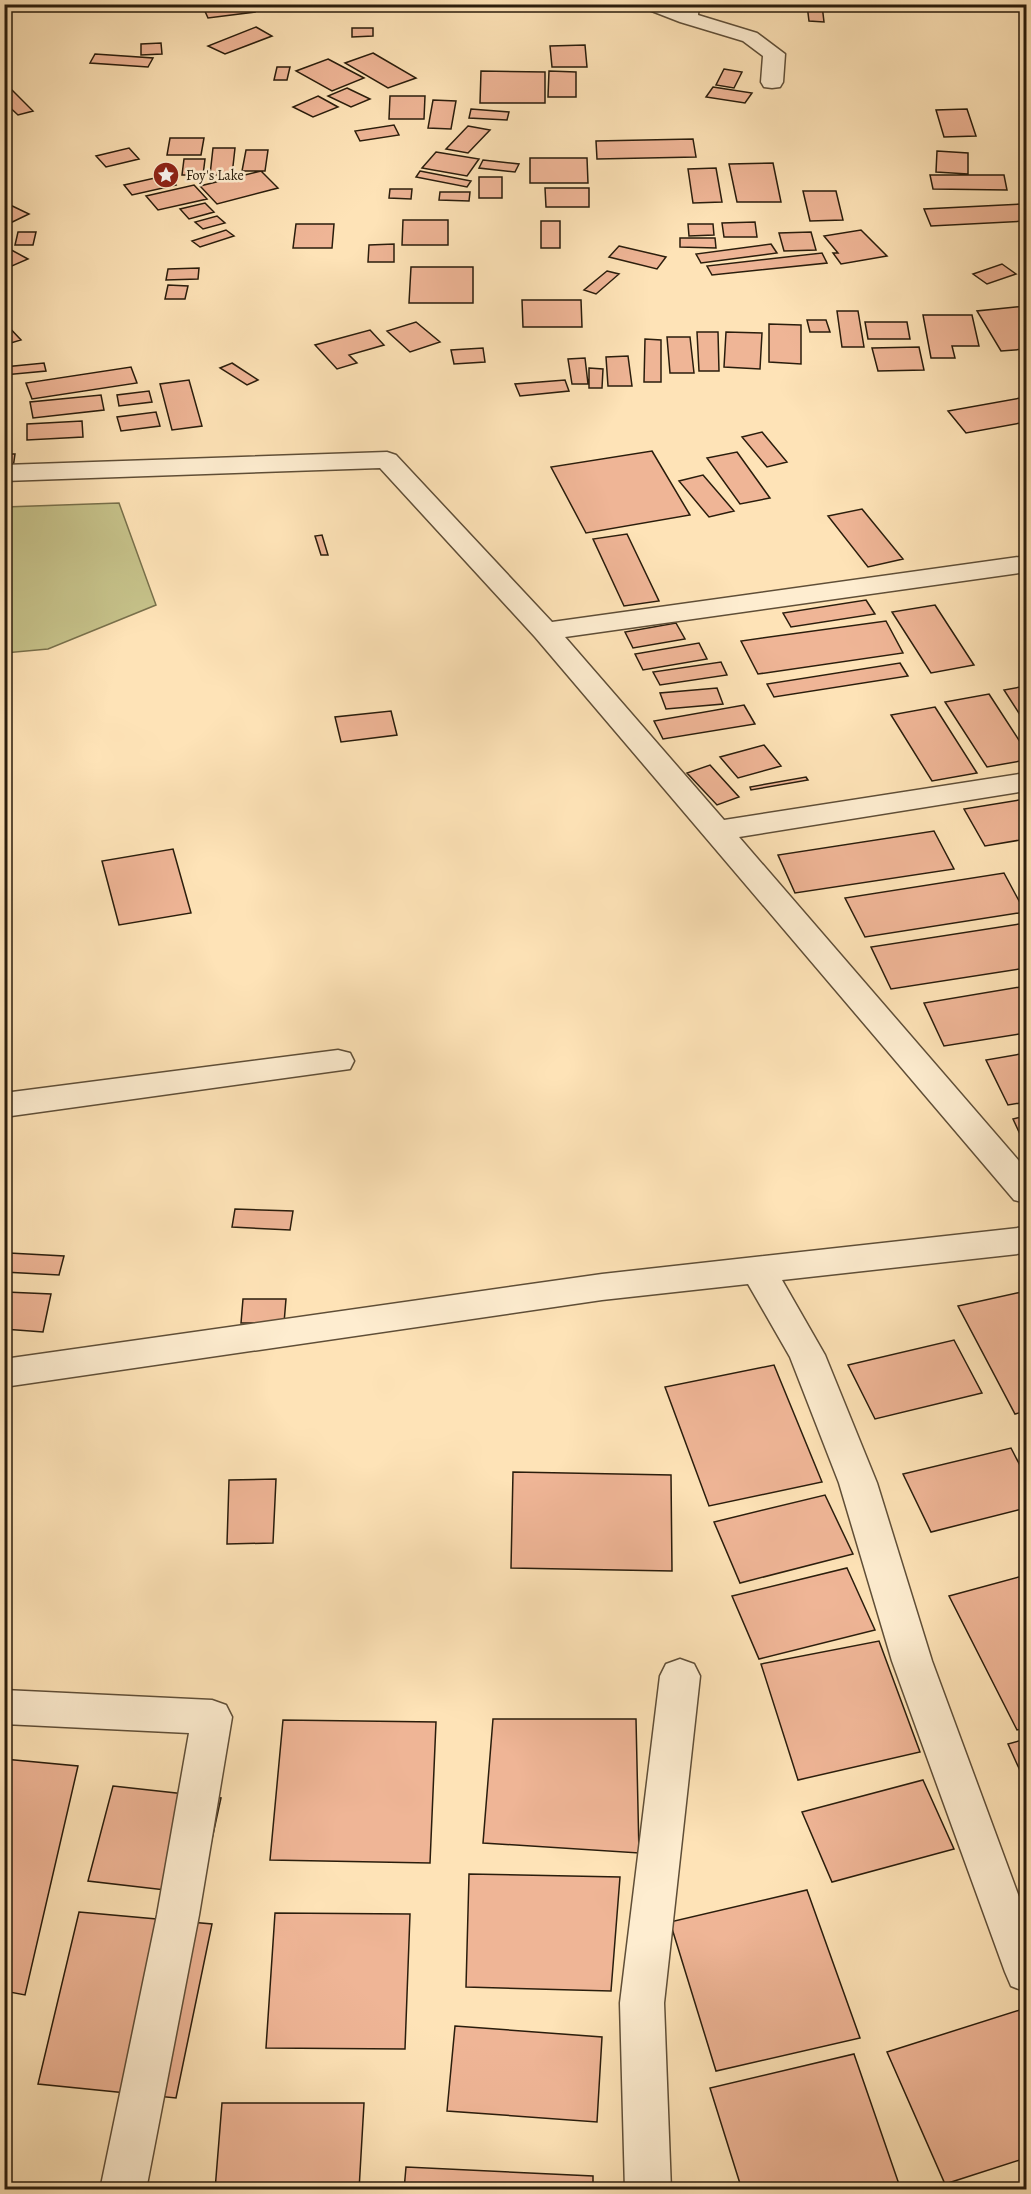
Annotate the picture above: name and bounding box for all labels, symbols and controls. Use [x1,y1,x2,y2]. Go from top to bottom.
place icon: Foy's Lake [151,160,181,190]
place label: Foy's Lake [186,166,244,185]

